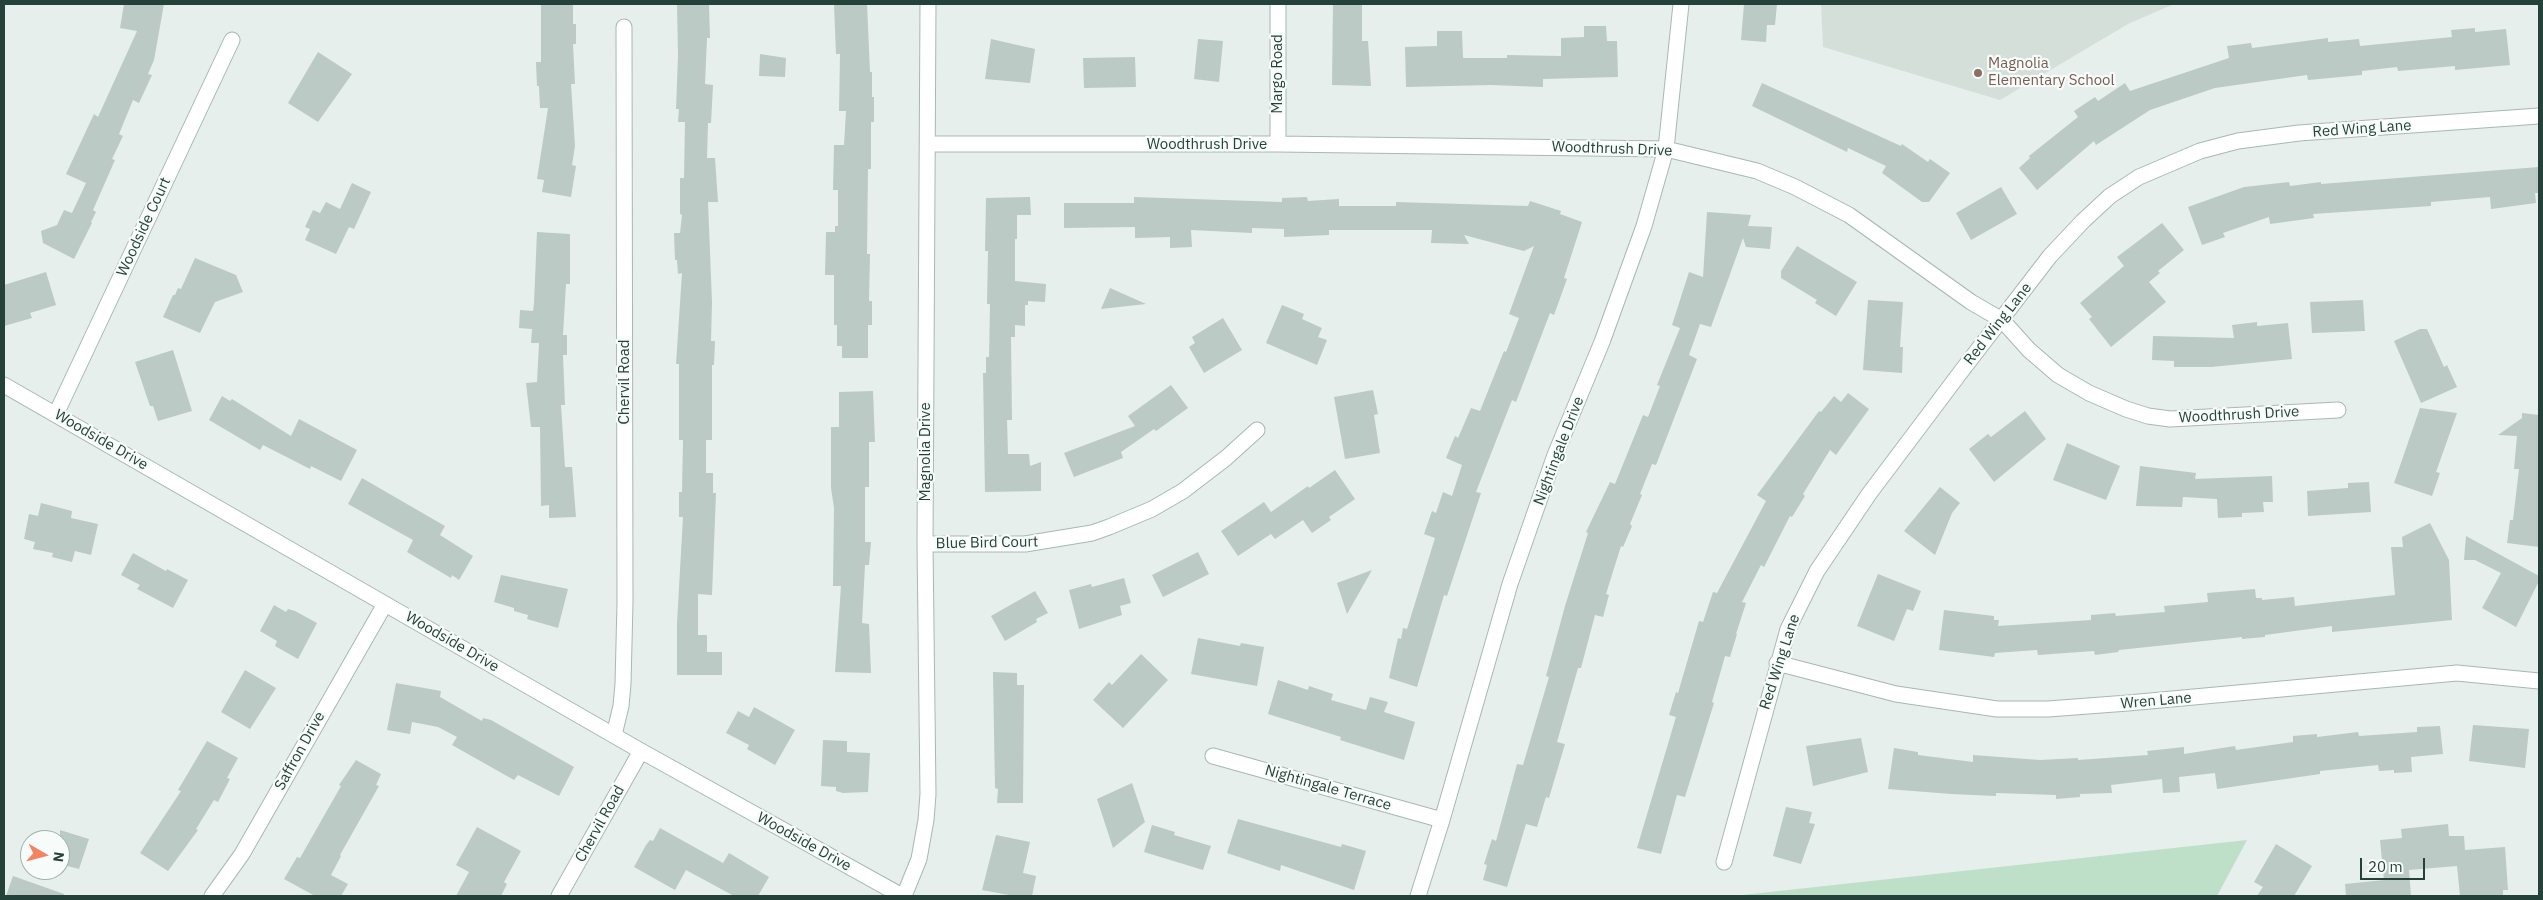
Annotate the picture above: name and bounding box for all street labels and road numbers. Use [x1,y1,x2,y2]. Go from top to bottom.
street label: Margo Road [1269,34,1287,114]
street label: Red Wing Lane [2312,117,2412,141]
street label: Woodthrush Drive [1147,136,1267,154]
street label: Woodthrush Drive [1551,138,1673,160]
street label: Woodside Court [113,175,175,279]
street label: Red Wing Lane [1960,279,2036,369]
street label: Chervil Road [616,340,634,424]
street label: Nightingale Drive [1530,394,1588,508]
street label: Magnolia Drive [917,402,935,502]
street label: Woodthrush Drive [2178,403,2300,427]
street label: Woodside Drive [51,406,151,474]
street label: Blue Bird Court [936,533,1038,553]
street label: Woodside Drive [402,608,502,676]
street label: Red Wing Lane [1756,612,1804,712]
street label: Wren Lane [2120,689,2192,713]
street label: Saffron Drive [271,709,329,793]
street label: Nightingale Terrace [1263,761,1393,815]
street label: Chervil Road [572,782,628,866]
street label: Woodside Drive [754,809,854,875]

